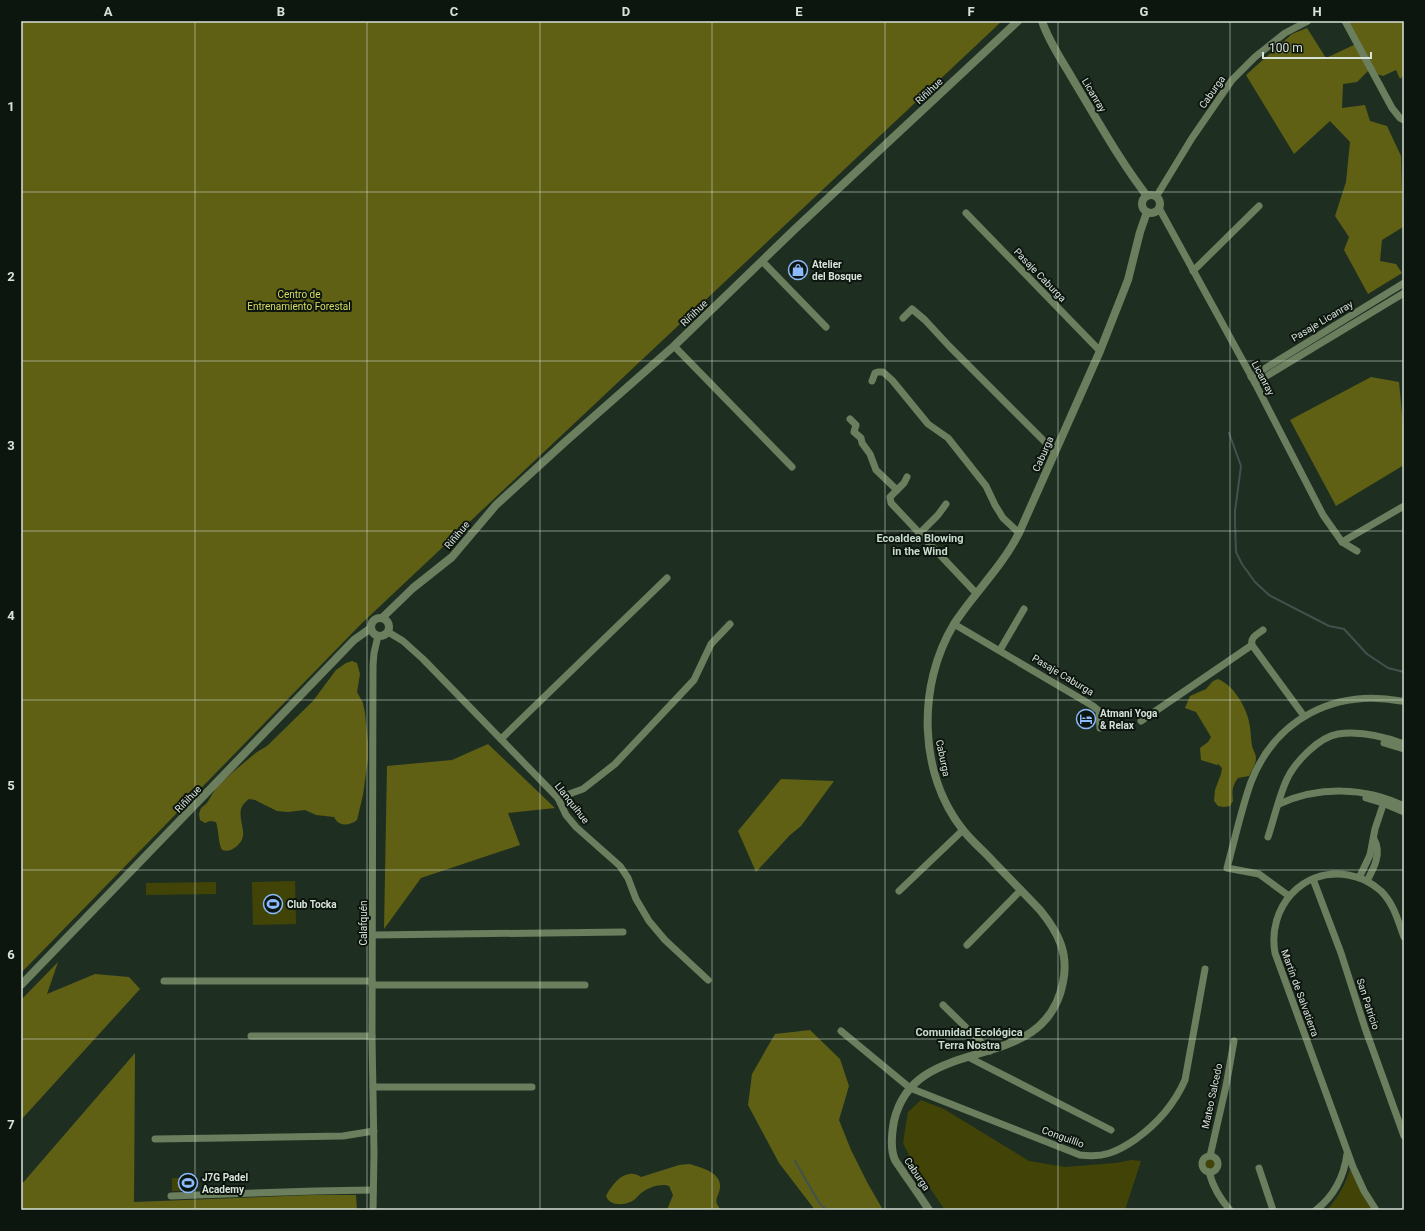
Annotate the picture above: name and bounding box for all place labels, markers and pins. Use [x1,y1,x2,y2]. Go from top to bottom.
shop icon: Atelier del Bosque [787,259,809,281]
place label: Atelier del Bosque [812,259,863,282]
hotel icon: Atmani Yoga & Relax [1075,708,1097,730]
place label: Atmani Yoga & Relax [1100,708,1158,731]
sports icon: Club Tocka [262,893,284,915]
place label: Club Tocka [287,899,337,910]
sports icon: J7G Padel Academy [177,1172,199,1194]
place label: J7G Padel Academy [202,1172,248,1195]

